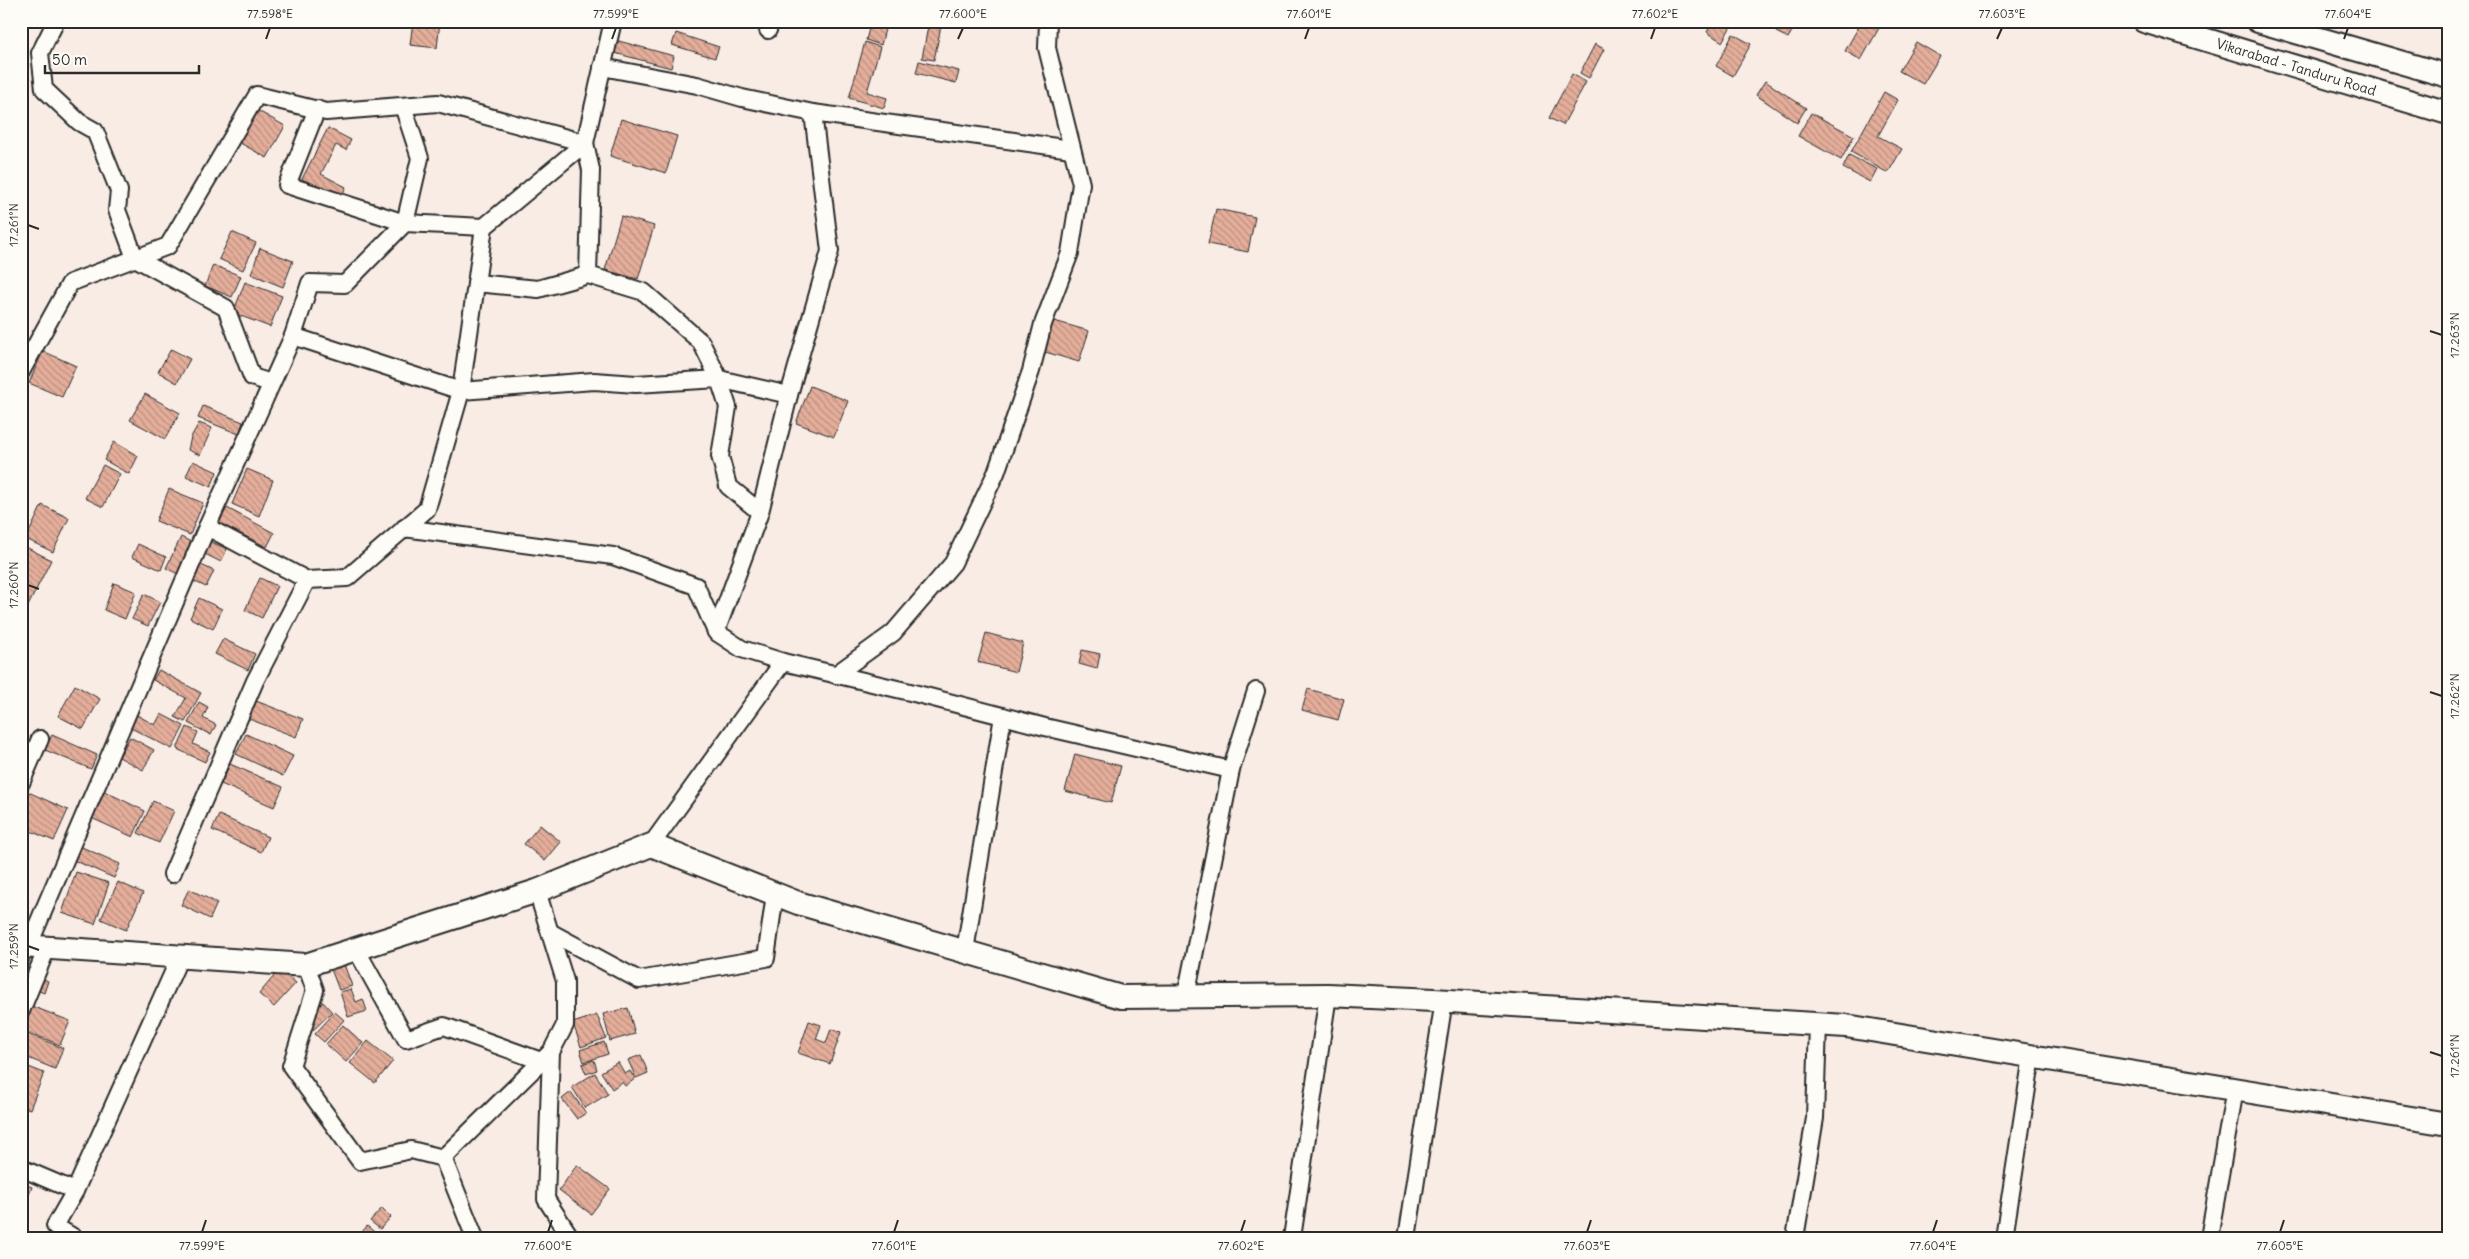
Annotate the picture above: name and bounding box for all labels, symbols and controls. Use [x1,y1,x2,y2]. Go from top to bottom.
text: 77.598°E [247,6,293,21]
text: 77.599°E [593,6,639,21]
text: 77.600°E [939,6,987,21]
text: 77.601°E [1287,6,1331,21]
text: 77.602°E [1632,6,1678,21]
text: 77.603°E [1979,6,2025,21]
text: 77.604°E [2324,6,2372,21]
street label: Vikarabad - Tanduru Road [2214,34,2378,100]
scale bar [45,42,199,74]
text: 50 m [52,50,87,69]
text: 17.261°N [6,203,21,247]
text: 17.263°N [2447,312,2462,358]
text: 17.260°N [6,562,21,608]
text: 17.262°N [2447,673,2462,719]
text: 17.259°N [6,923,21,969]
text: 17.261°N [2447,1034,2462,1078]
text: 77.599°E [179,1238,225,1253]
text: 77.600°E [524,1238,572,1253]
text: 77.601°E [872,1238,916,1253]
text: 77.602°E [1218,1238,1264,1253]
text: 77.603°E [1564,1238,1610,1253]
text: 77.604°E [1909,1238,1957,1253]
text: 77.605°E [2256,1238,2304,1253]

